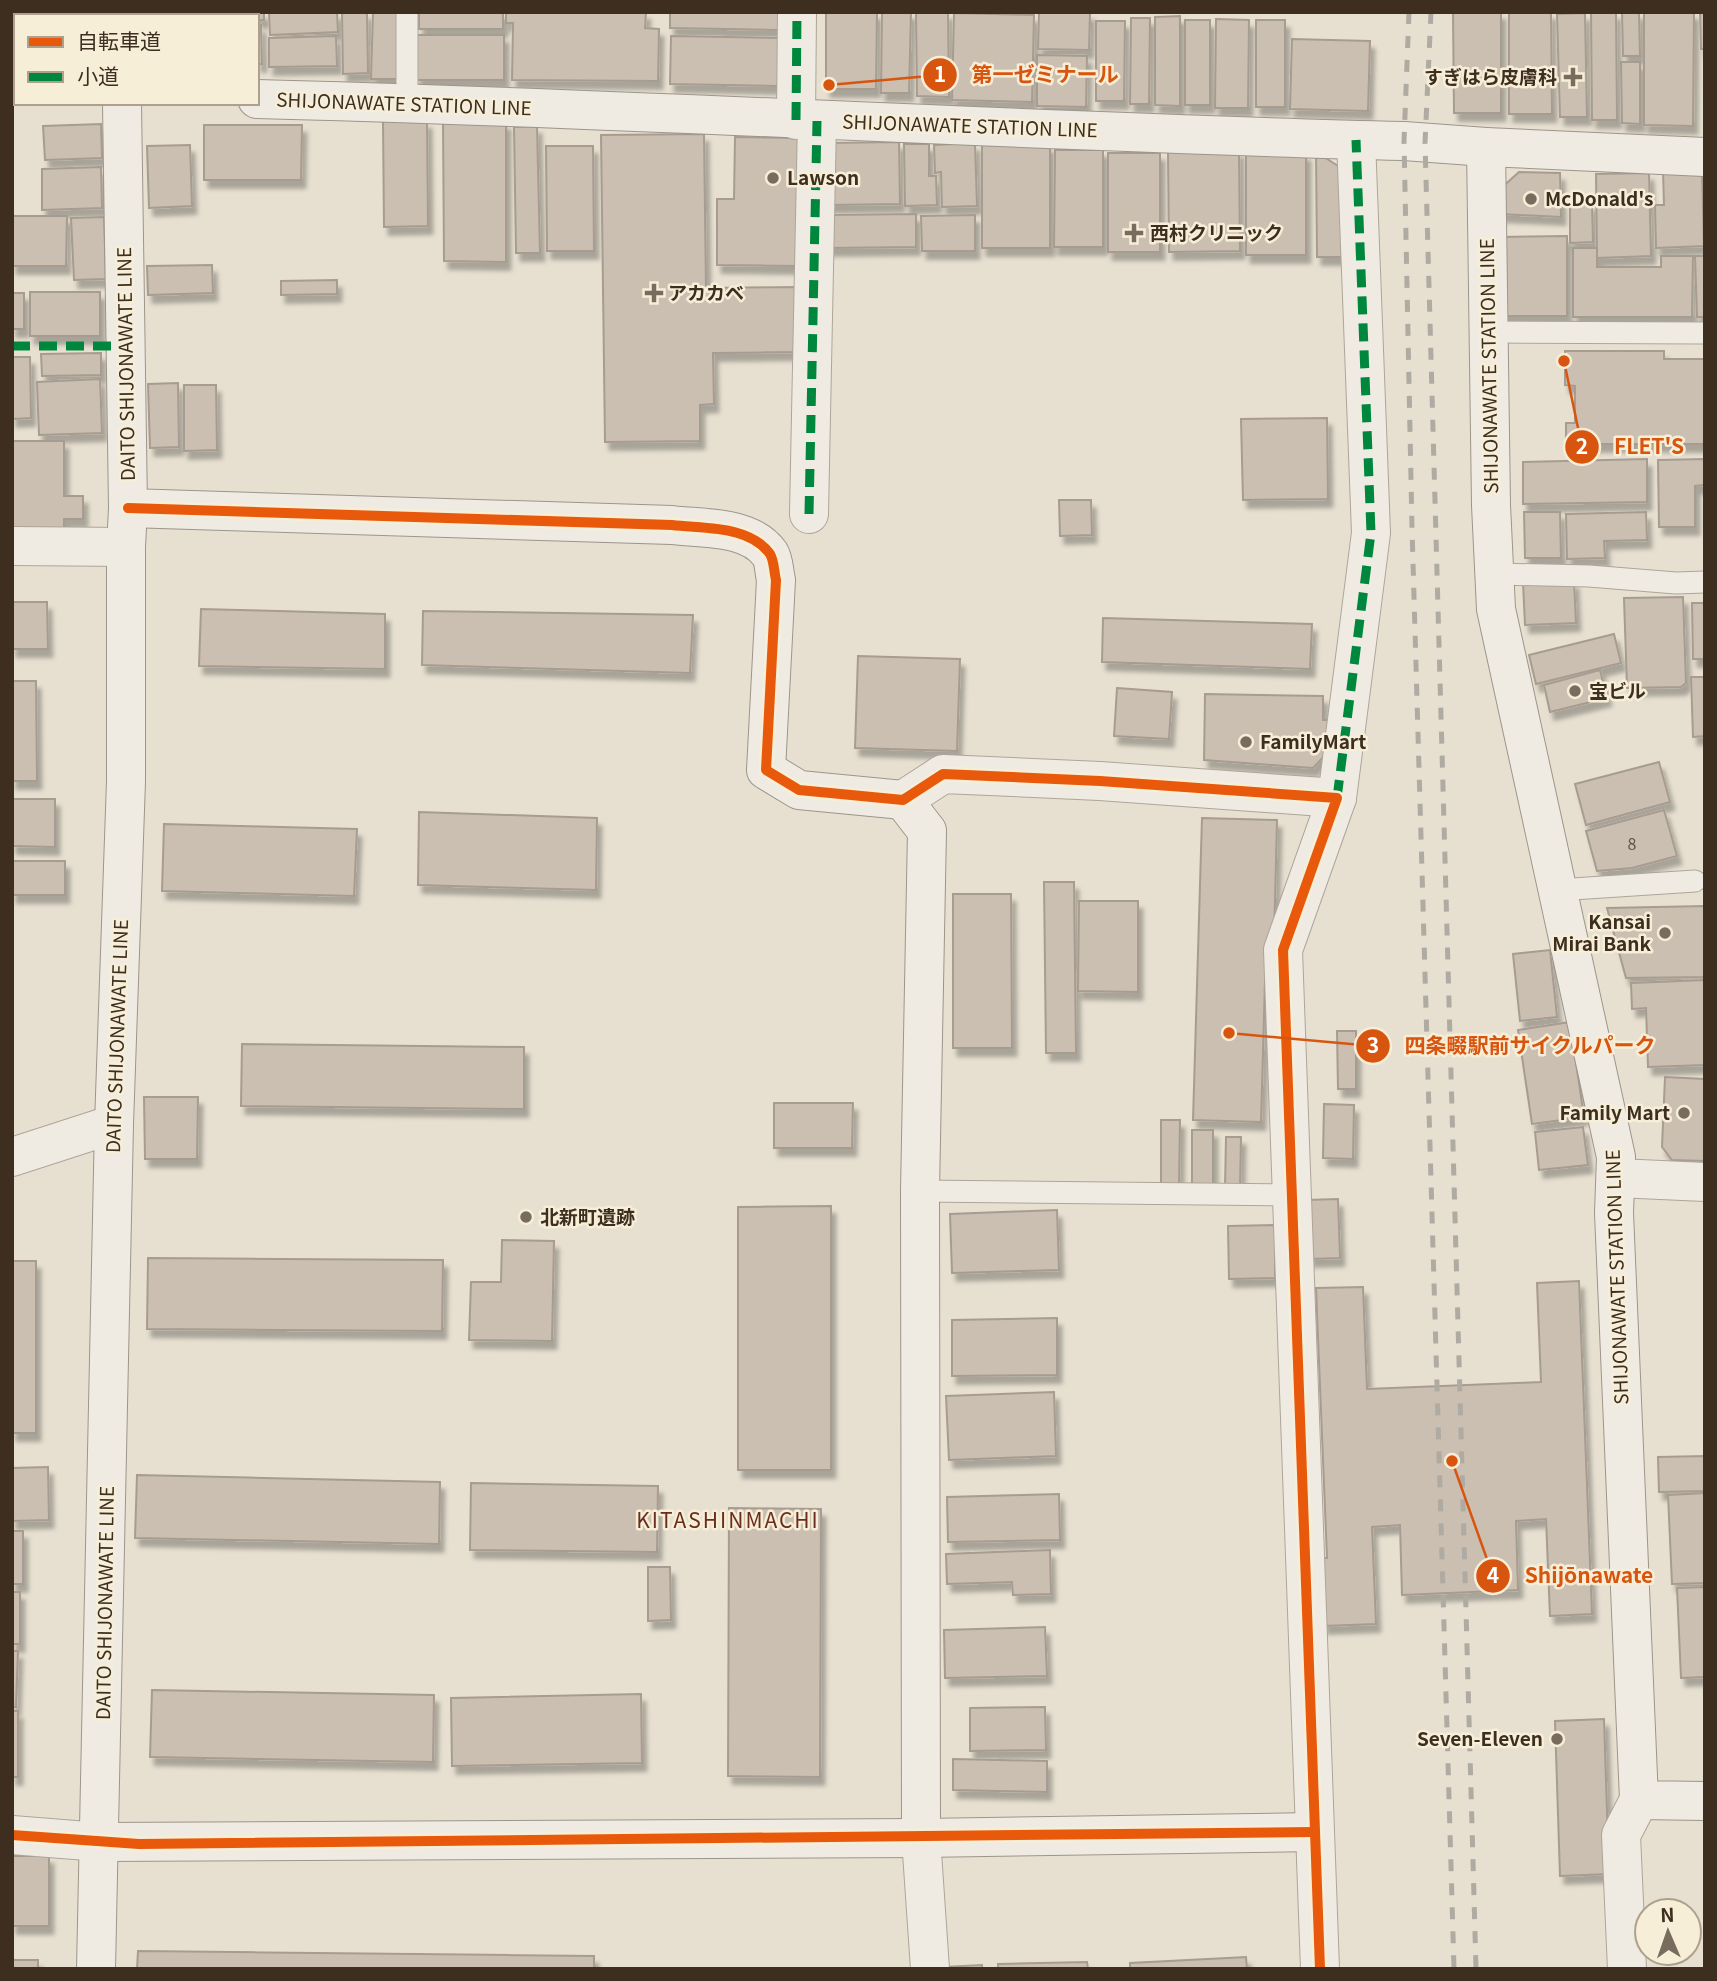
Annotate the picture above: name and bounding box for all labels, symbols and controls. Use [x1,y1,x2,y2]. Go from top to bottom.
legend [14,14,259,105]
text: 自転車道 [77,25,161,55]
callout: 第一ゼミナール [923,54,1133,96]
text: 1 [934,58,946,88]
text: 第一ゼミナール [972,58,1119,88]
text: 小道 [77,60,119,90]
place label: すぎはら皮膚科 [1424,62,1557,89]
marker: すぎはら皮膚科 [1563,67,1583,87]
street label: SHIJONAWATE STATION LINE [276,85,532,120]
street label: SHIJONAWATE STATION LINE [842,107,1098,142]
place label: Lawson [787,163,859,190]
marker: Lawson [765,170,781,186]
place label: McDonald's [1545,184,1653,211]
marker: McDonald's [1523,191,1539,207]
place label: 西村クリニック [1150,218,1283,245]
marker: 西村クリニック [1124,223,1144,243]
street label: SHIJONAWATE STATION LINE [1472,238,1503,494]
street label: DAITO SHIJONAWATE LINE [109,247,140,481]
place label: アカカベ [668,278,744,305]
marker: アカカベ [646,285,662,301]
callout: FLET'S [1565,426,1698,468]
text: 2 [1576,430,1588,460]
text: FLET'S [1614,430,1684,460]
place label: 宝ビル [1589,676,1646,703]
marker: 宝ビル [1567,683,1583,699]
place label: FamilyMart [1260,727,1366,754]
marker: FamilyMart [1238,734,1254,750]
house number: 8 [1628,831,1637,855]
place label: Kansai Mirai Bank [1552,907,1652,956]
street label: DAITO SHIJONAWATE LINE [98,919,133,1153]
marker: Kansai Mirai Bank [1657,925,1673,941]
callout: 四条畷駅前サイクルパーク [1355,1025,1670,1067]
text: 3 [1367,1029,1379,1059]
text: 四条畷駅前サイクルパーク [1405,1029,1655,1059]
place label: Family Mart [1560,1098,1670,1125]
marker: Family Mart [1676,1105,1692,1121]
street label: SHIJONAWATE STATION LINE [1598,1149,1633,1405]
place label: 北新町遺跡 [540,1202,635,1229]
marker: 北新町遺跡 [518,1209,534,1225]
street label: DAITO SHIJONAWATE LINE [88,1486,119,1720]
district label: KITASHINMACHI [636,1504,820,1534]
callout: Shijōnawate [1476,1555,1667,1597]
text: 4 [1487,1559,1499,1589]
text: Shijōnawate [1525,1559,1653,1589]
place label: Seven-Eleven [1417,1724,1543,1751]
marker: Seven-Eleven [1549,1731,1565,1747]
north arrow [1633,1897,1703,1967]
text: N [1660,1900,1675,1927]

